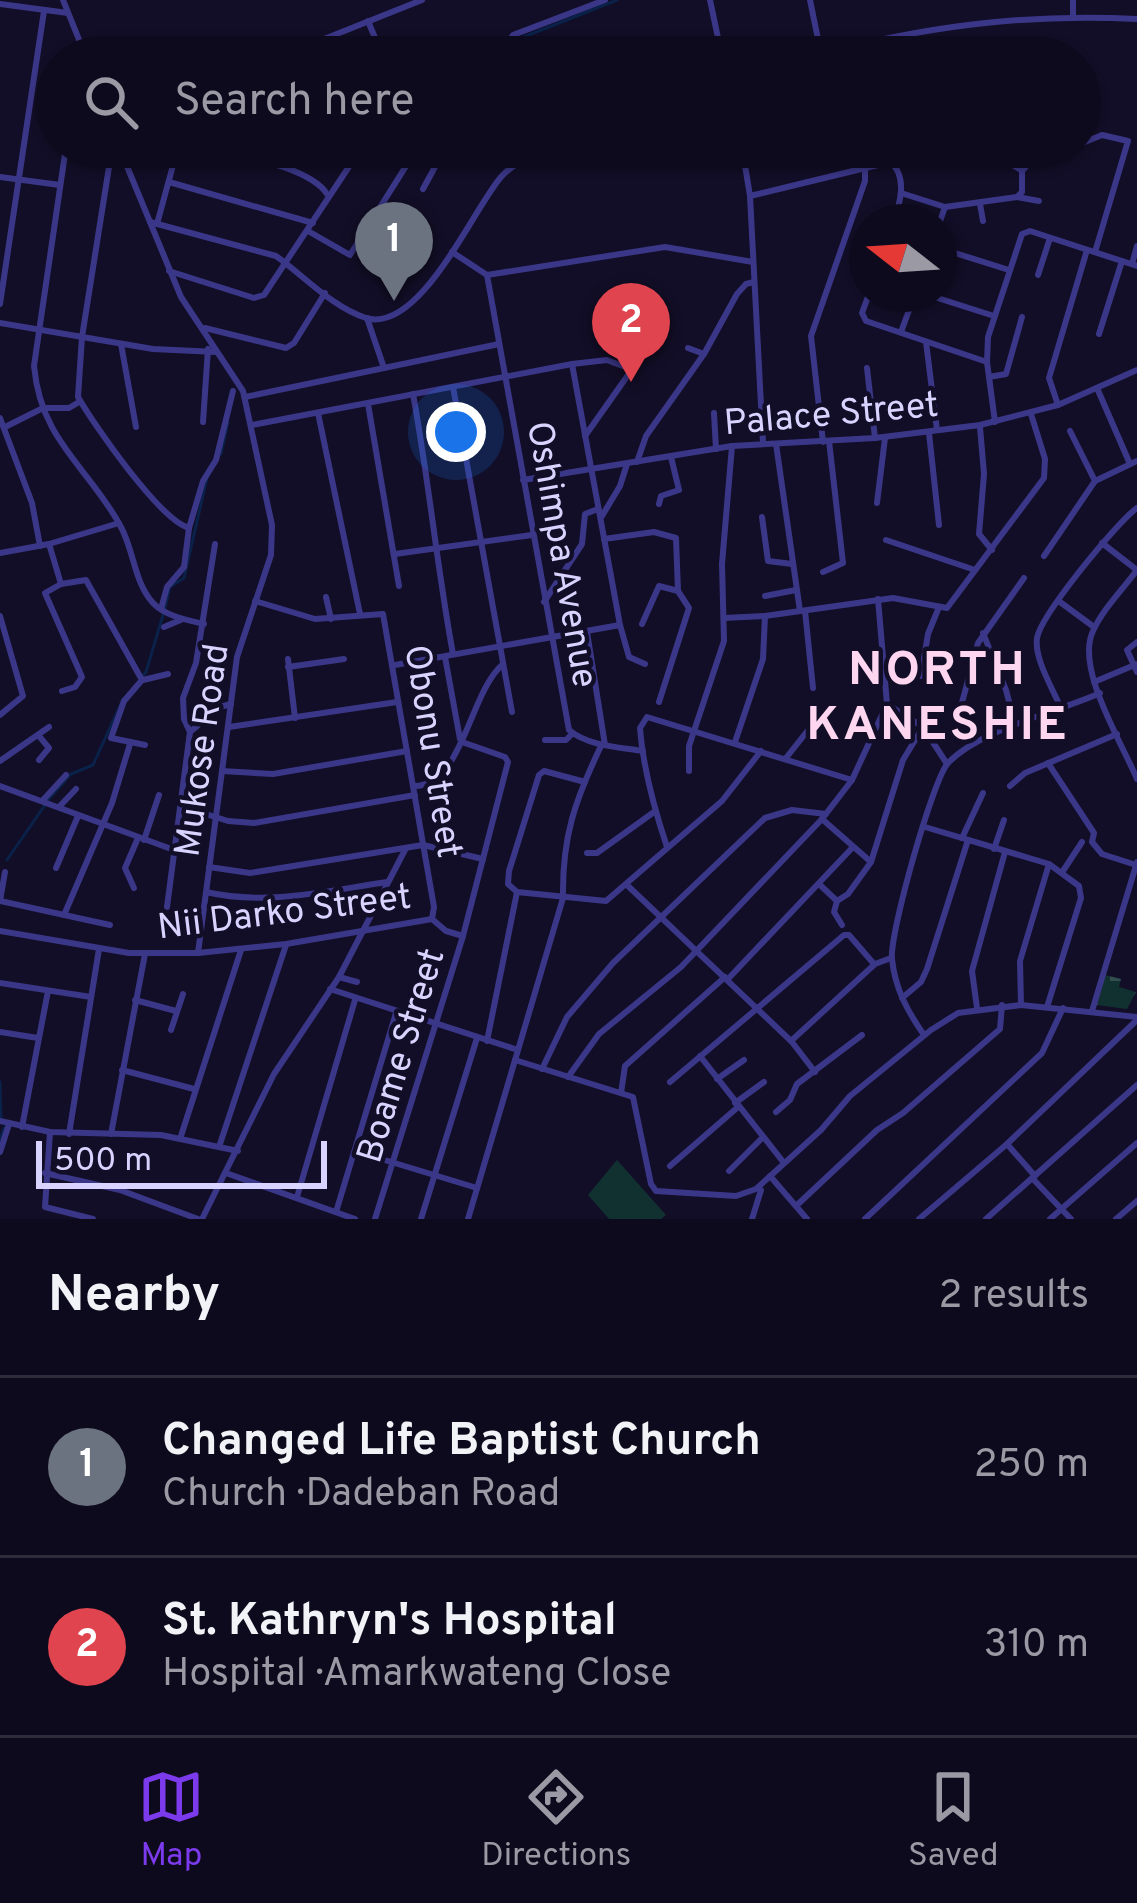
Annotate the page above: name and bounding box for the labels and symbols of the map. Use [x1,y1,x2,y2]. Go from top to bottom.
pin: 1 [355,202,433,301]
north arrow [849,204,957,312]
pin: 2 [592,283,670,382]
street label: Palace Street [722,384,940,448]
your location [426,402,486,462]
street label: Oshimpa Avenue [514,418,606,692]
street label: Mukose Road [166,641,242,860]
street label: Obonu Street [392,642,471,861]
district label: NORTH KANESHIE [806,642,1070,757]
street label: Nii Darko Street [155,876,414,952]
street label: Boame Street [348,943,457,1169]
scale bar [36,1135,327,1188]

